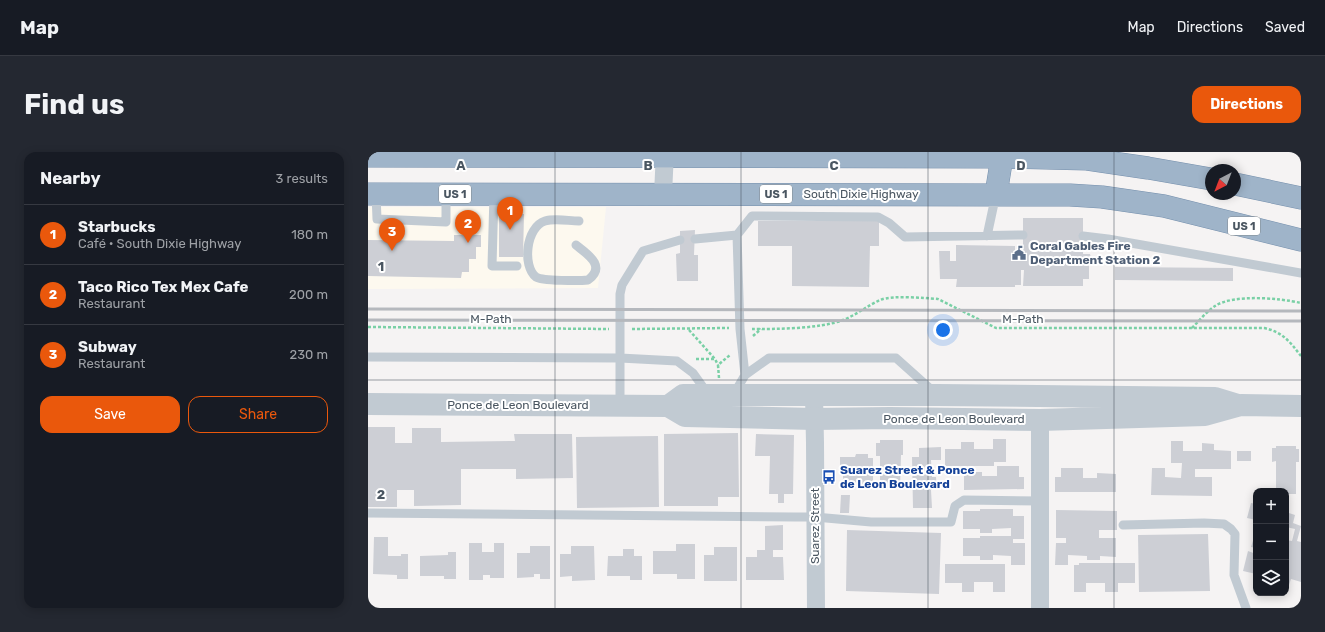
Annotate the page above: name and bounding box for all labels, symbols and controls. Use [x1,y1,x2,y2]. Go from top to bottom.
text: Map [20,16,59,39]
text: Map [1128,19,1155,36]
text: Directions [1177,19,1243,36]
text: Saved [1265,19,1305,36]
button: Directions [1192,86,1301,123]
text: Find us [24,88,124,121]
text: A [456,158,466,173]
text: B [643,158,653,173]
text: C [829,158,839,173]
text: D [1016,158,1026,173]
north arrow [1205,164,1241,200]
text: Nearby [40,168,101,188]
text: 3 results [276,171,328,186]
road number: US 1 [439,185,471,203]
road number: US 1 [760,185,792,203]
street label: South Dixie Highway [803,187,919,201]
pin: 1 [497,197,523,230]
pin: 2 [455,210,481,243]
road number: US 1 [1228,217,1260,235]
text: Starbucks [78,218,155,236]
pin: 3 [379,218,405,251]
text: 1 [50,227,56,242]
text: 180 m [291,227,328,242]
text: Café · South Dixie Highway [78,236,241,251]
place label: Coral Gables Fire Department Station 2 [1030,239,1161,267]
public building icon: Coral Gables Fire Department Station 2 [1011,245,1027,261]
text: 1 [378,259,384,274]
text: Taco Rico Tex Mex Cafe [78,278,248,296]
text: 2 [49,287,57,302]
text: 200 m [289,287,328,302]
text: Restaurant [78,296,145,311]
street label: M-Path [470,312,512,326]
street label: M-Path [1002,312,1044,326]
your location [933,320,953,340]
text: Subway [78,338,137,356]
text: 3 [49,347,57,362]
text: 230 m [290,347,328,362]
text: Restaurant [78,356,145,371]
button: Save [40,396,180,433]
button: Share [188,396,328,433]
street label: Ponce de Leon Boulevard [447,398,589,412]
street label: Ponce de Leon Boulevard [883,412,1025,426]
place label: Suarez Street & Ponce de Leon Boulevard [840,463,975,491]
bus stop icon: Suarez Street & Ponce de Leon Boulevard [821,469,837,485]
text: 2 [377,487,385,502]
street label: Suarez Street [808,488,822,564]
map controls [1253,488,1289,596]
button: + [1253,488,1289,524]
button: − [1253,524,1289,560]
button: layers [1253,560,1289,596]

